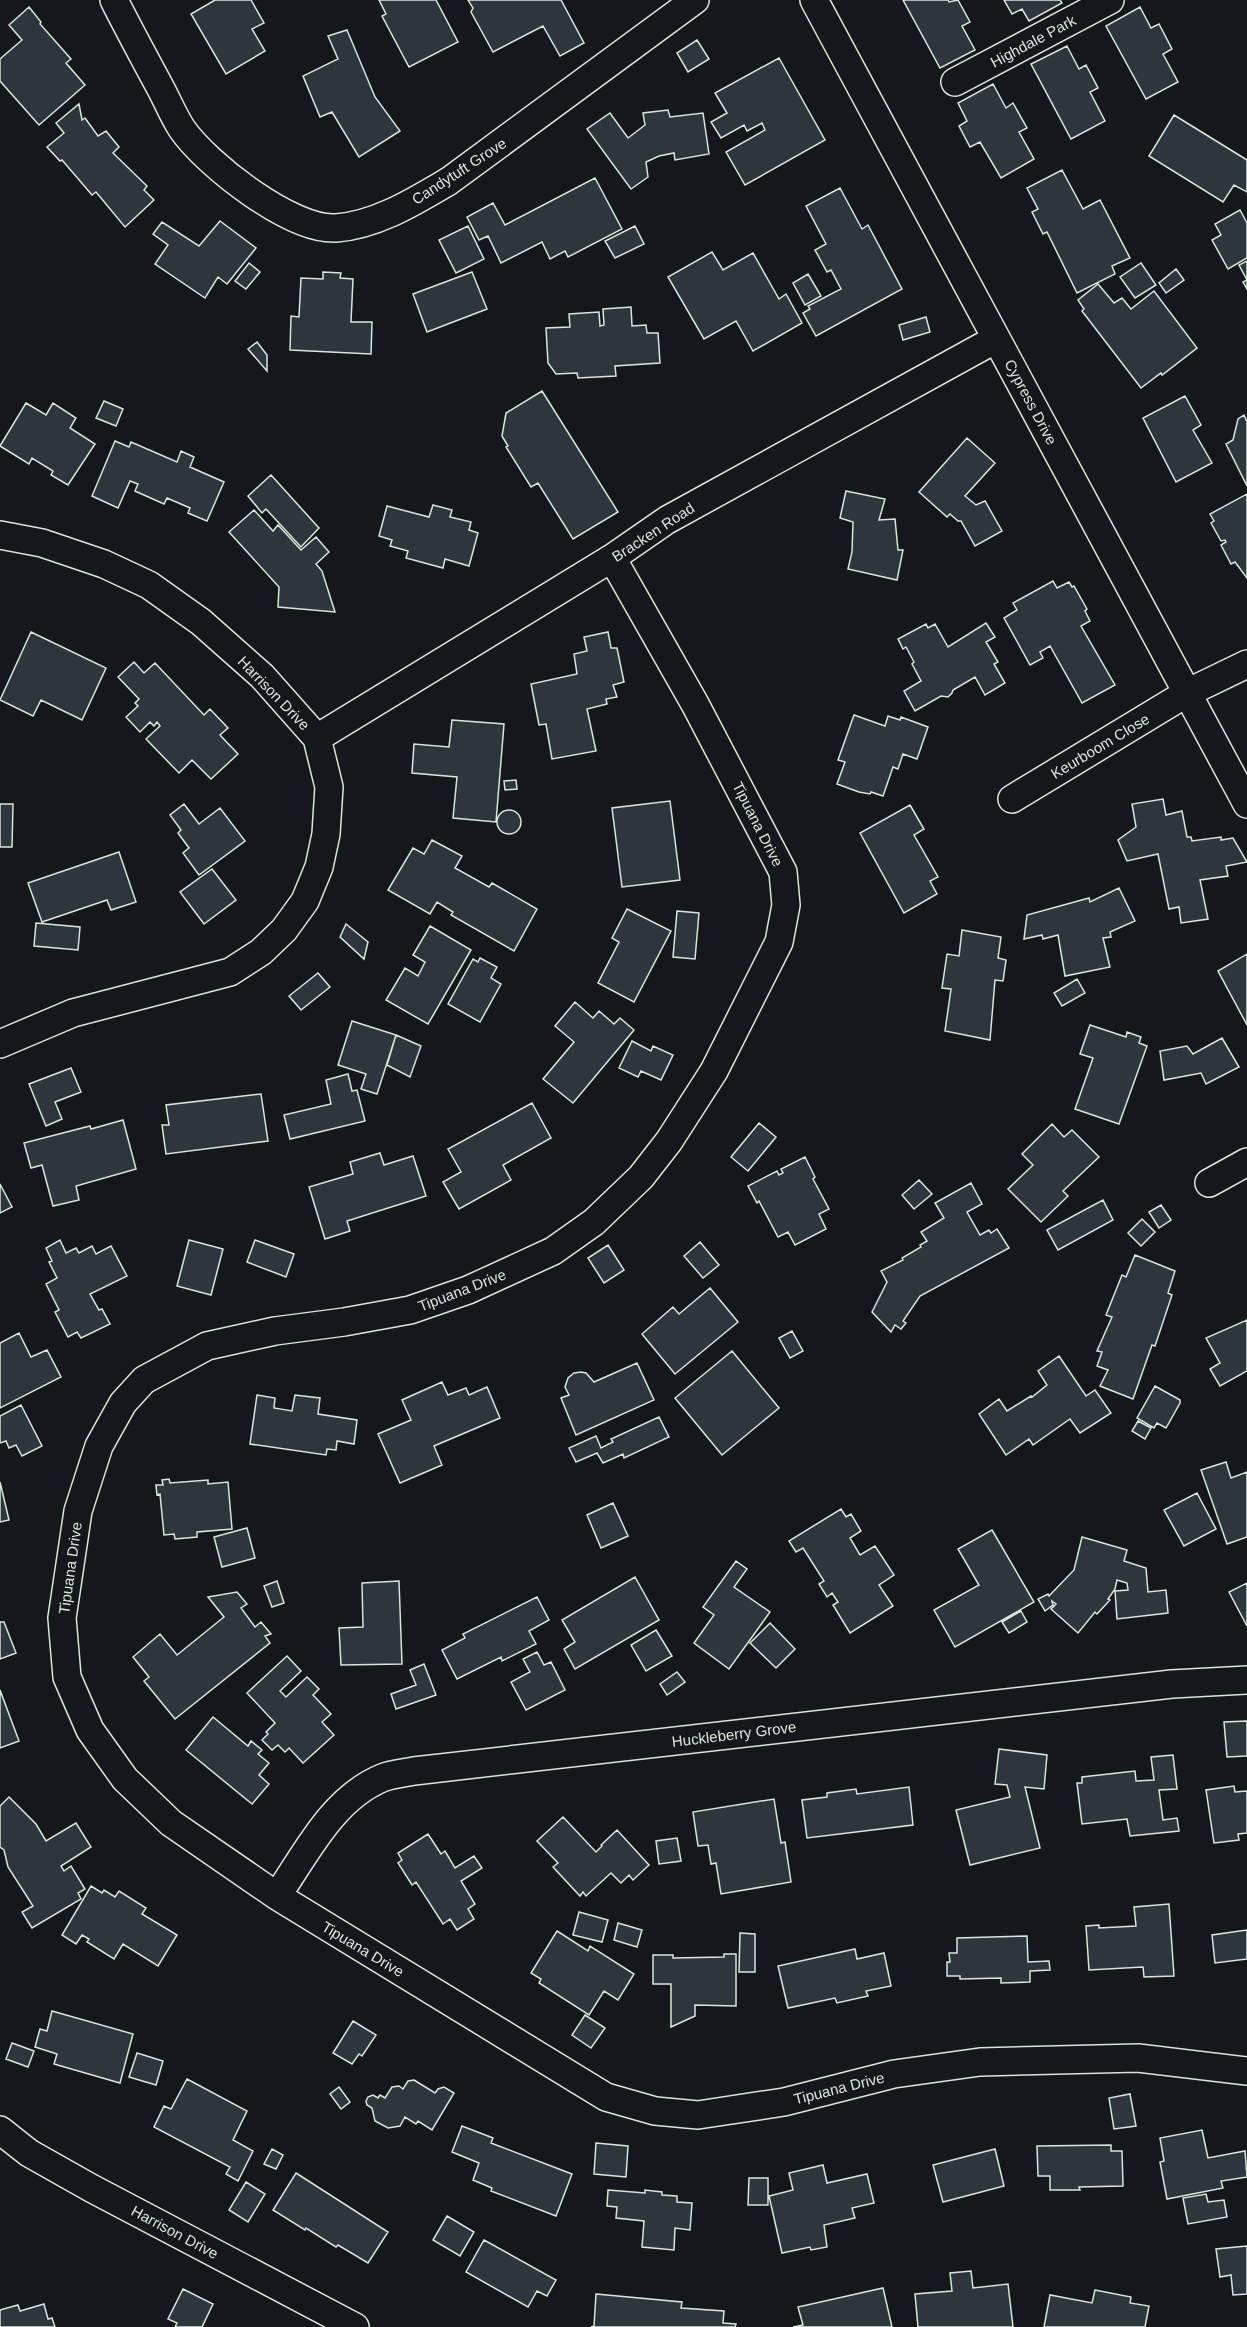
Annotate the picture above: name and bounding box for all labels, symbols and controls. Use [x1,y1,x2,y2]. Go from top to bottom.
street label: Highdale Park [987,11,1079,71]
street label: Candytuft Grove [409,134,509,208]
street label: Cypress Drive [1001,356,1061,448]
street label: Bracken Road [609,499,697,565]
street label: Harrison Drive [235,653,313,733]
street label: Keurboom Close [1048,710,1152,782]
street label: Tipuana Drive [729,779,787,869]
street label: Tipuana Drive [416,1265,508,1315]
street label: Tipuana Drive [55,1521,85,1615]
street label: Huckleberry Grove [671,1718,797,1750]
street label: Tipuana Drive [319,1918,407,1980]
street label: Tipuana Drive [792,2069,886,2107]
street label: Harrison Drive [129,2202,221,2262]

